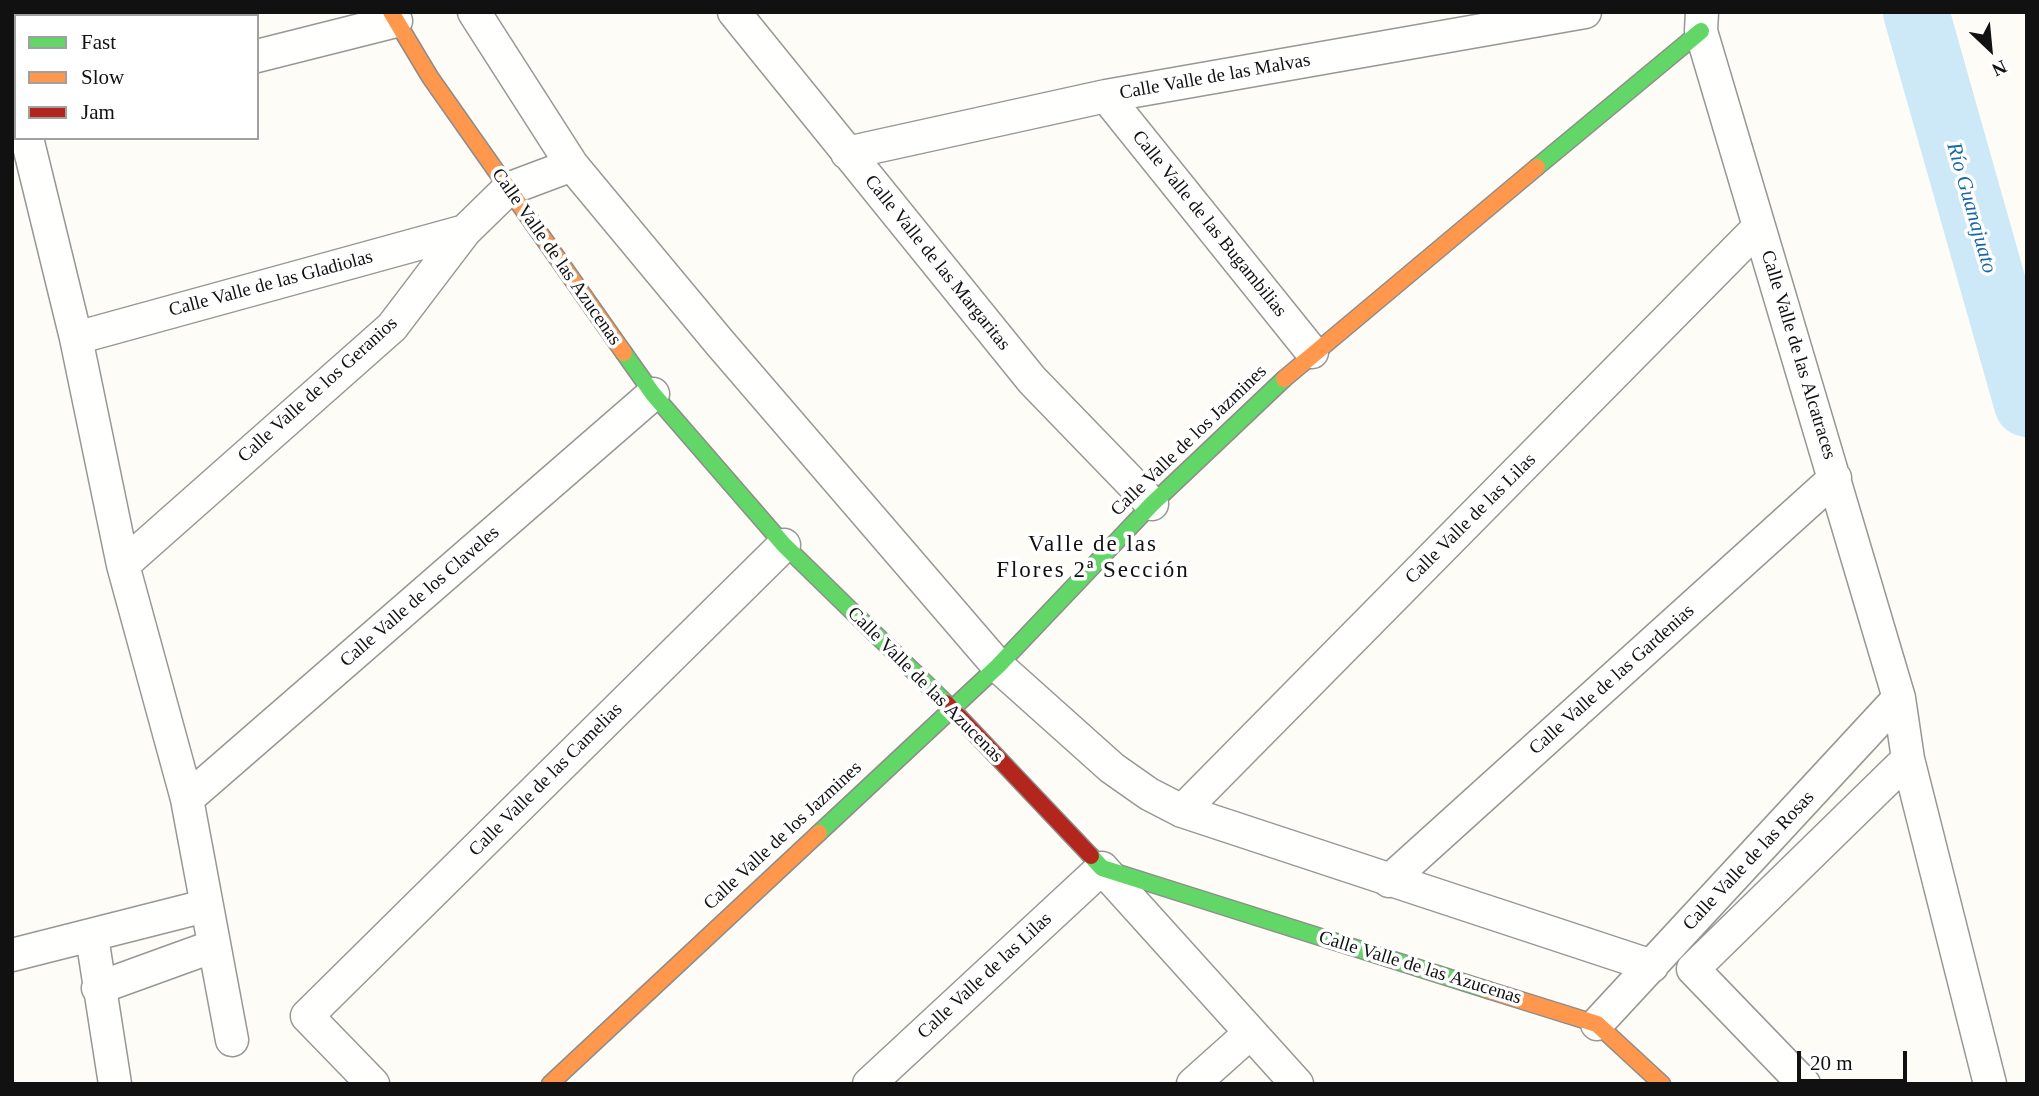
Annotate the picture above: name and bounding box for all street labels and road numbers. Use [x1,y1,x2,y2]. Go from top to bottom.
street label: Calle Valle de las Malvas [1118,49,1312,105]
street label: Calle Valle de las Bugambilias [1127,126,1291,322]
street label: Calle Valle de las Azucenas [486,164,626,350]
street label: Calle Valle de las Margaritas [859,171,1015,355]
street label: Calle Valle de las Gladiolas [167,246,375,322]
street label: Calle Valle de las Alcatraces [1755,248,1841,462]
street label: Calle Valle de los Geranios [234,312,402,468]
street label: Calle Valle de los Jazmines [1106,361,1272,521]
street label: Calle Valle de las Lilas [1401,449,1541,589]
street label: Calle Valle de los Claveles [336,522,504,672]
street label: Calle Valle de las Gardenias [1525,600,1699,760]
street label: Calle Valle de las Azucenas [842,602,1008,768]
street label: Calle Valle de las Camelias [464,698,628,862]
street label: Calle Valle de los Jazmines [699,757,867,915]
street label: Calle Valle de las Rosas [1678,786,1820,936]
street label: Calle Valle de las Lilas [913,908,1057,1044]
street label: Calle Valle de las Azucenas [1316,926,1524,1010]

